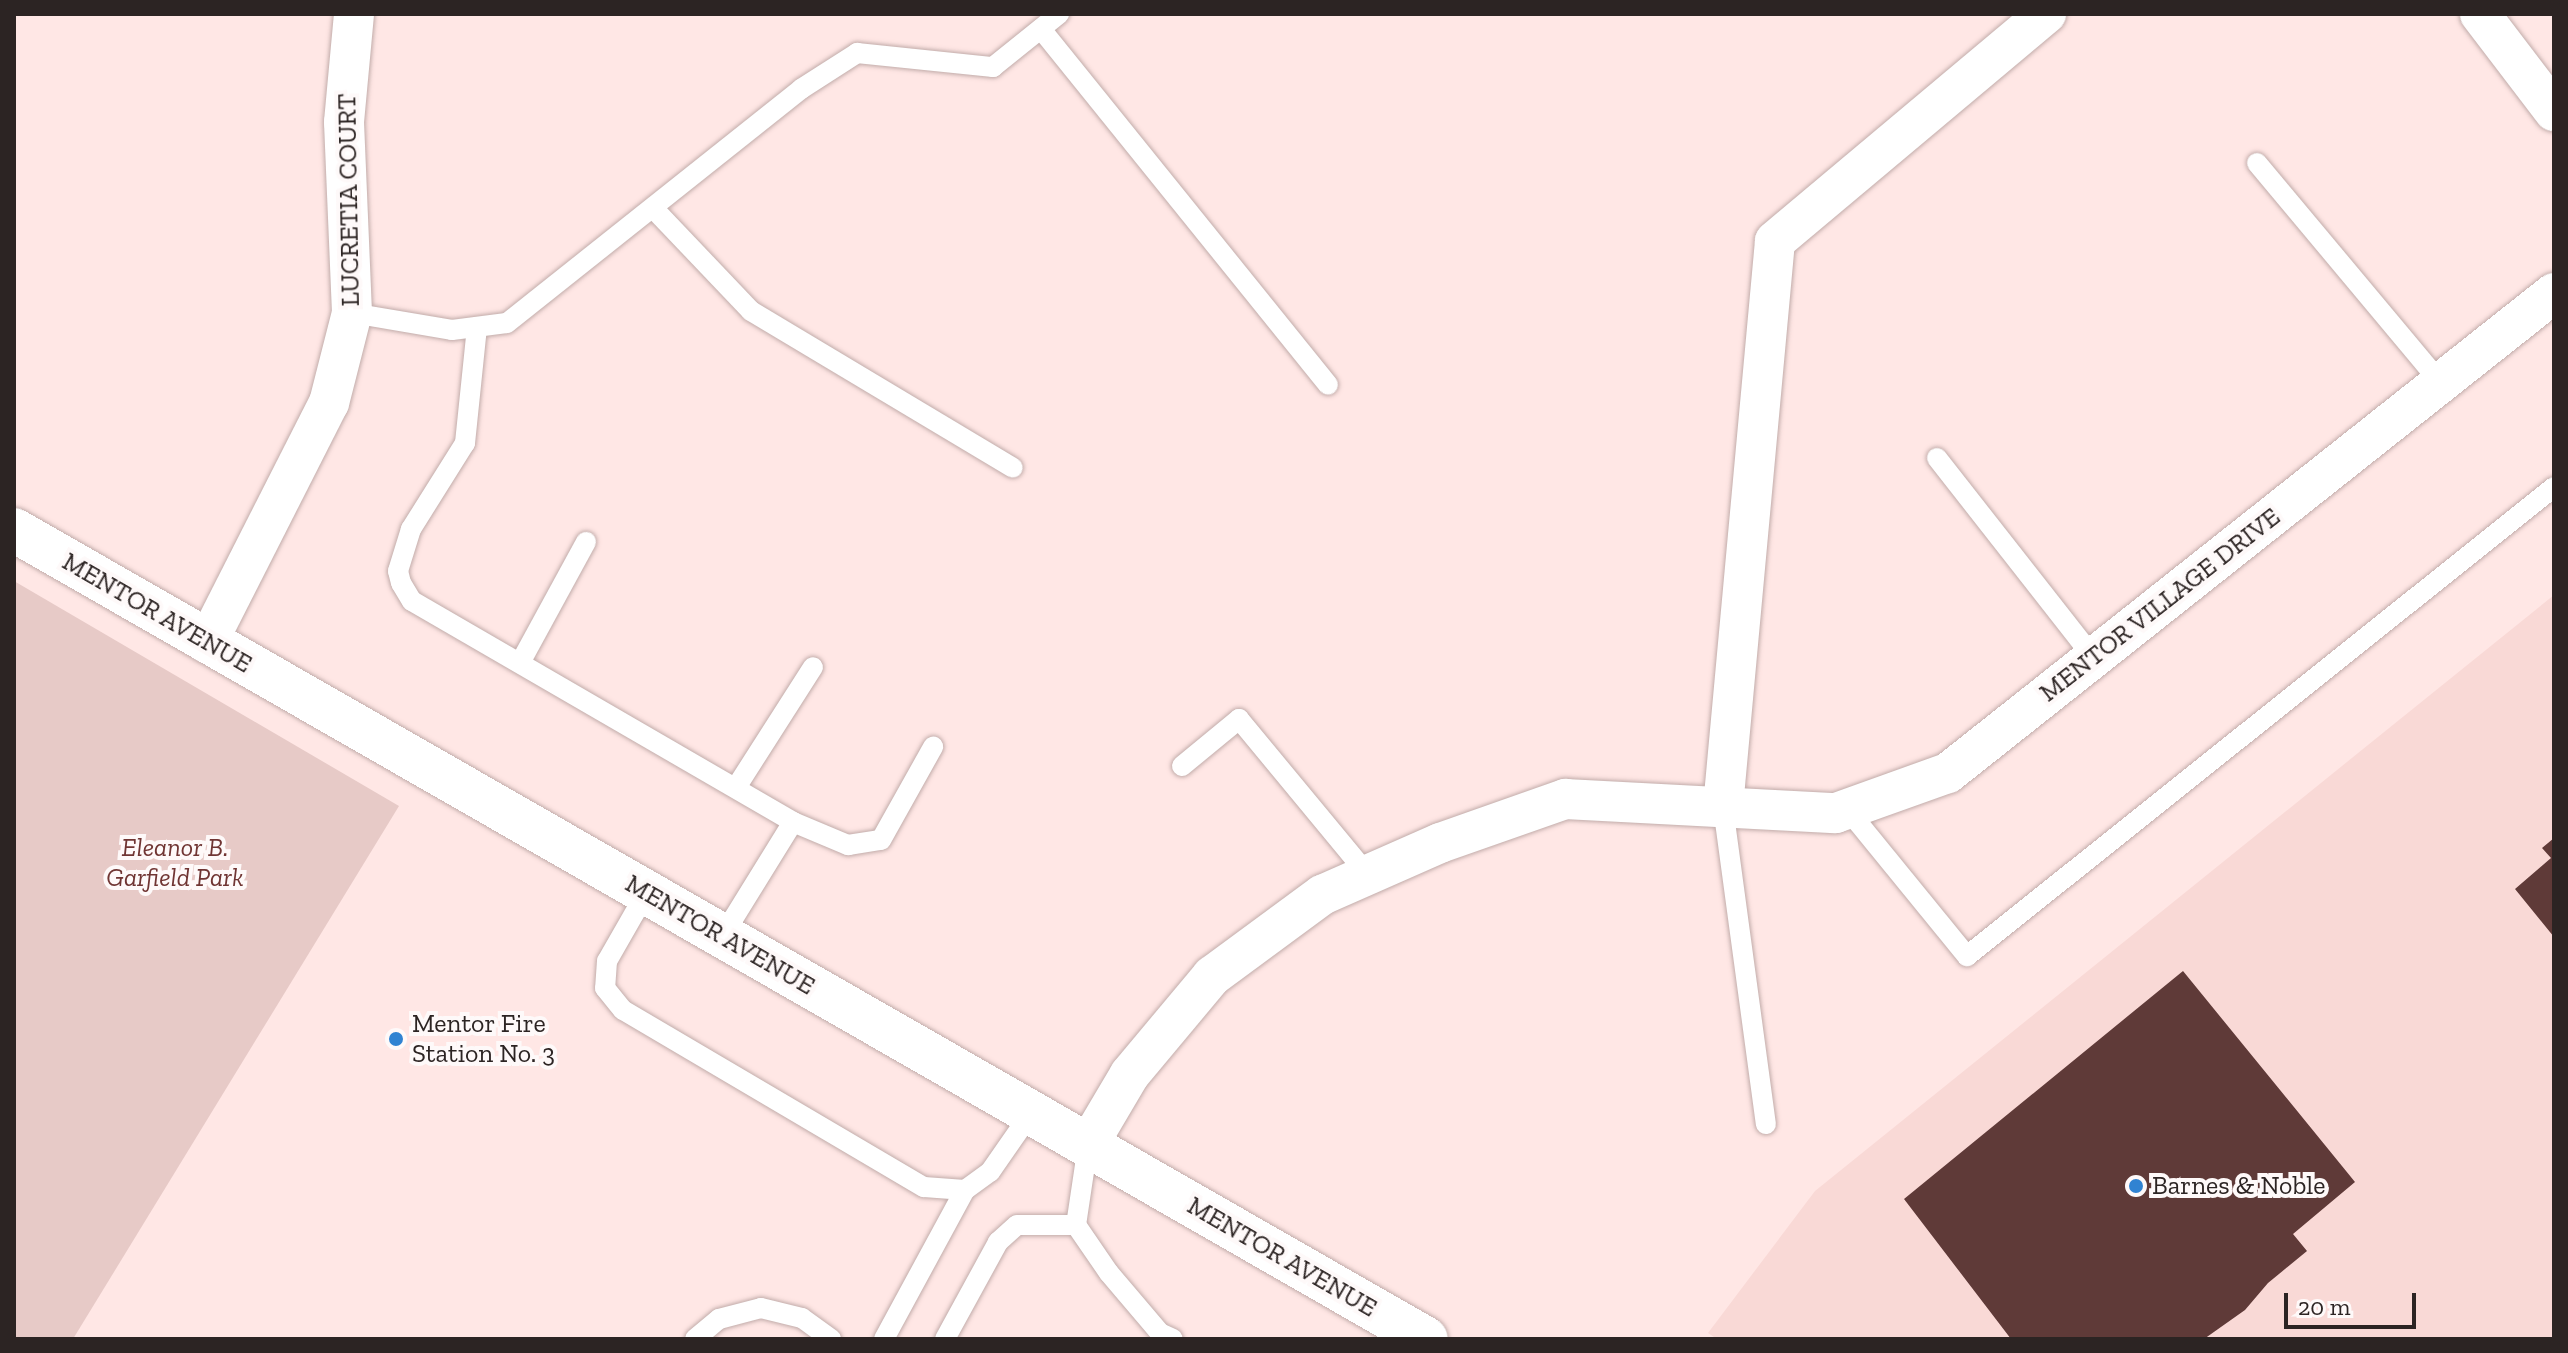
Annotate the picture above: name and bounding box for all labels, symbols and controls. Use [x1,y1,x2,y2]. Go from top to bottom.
street label: LUCRETIA COURT [332,93,366,307]
street label: MENTOR VILLAGE DRIVE [2033,501,2287,709]
street label: MENTOR AVENUE [56,546,258,680]
park label: Eleanor B. Garfield Park [106,832,244,894]
street label: MENTOR AVENUE [619,868,821,1002]
place label: Mentor Fire Station No. 3 [412,1008,555,1070]
marker: Mentor Fire Station No. 3 [387,1030,405,1048]
place label: Barnes & Noble [2152,1170,2325,1202]
marker: Barnes & Noble [2127,1177,2145,1195]
street label: MENTOR AVENUE [1181,1190,1383,1324]
scale bar [2288,1277,2420,1327]
text: 20 m [2298,1292,2350,1321]

